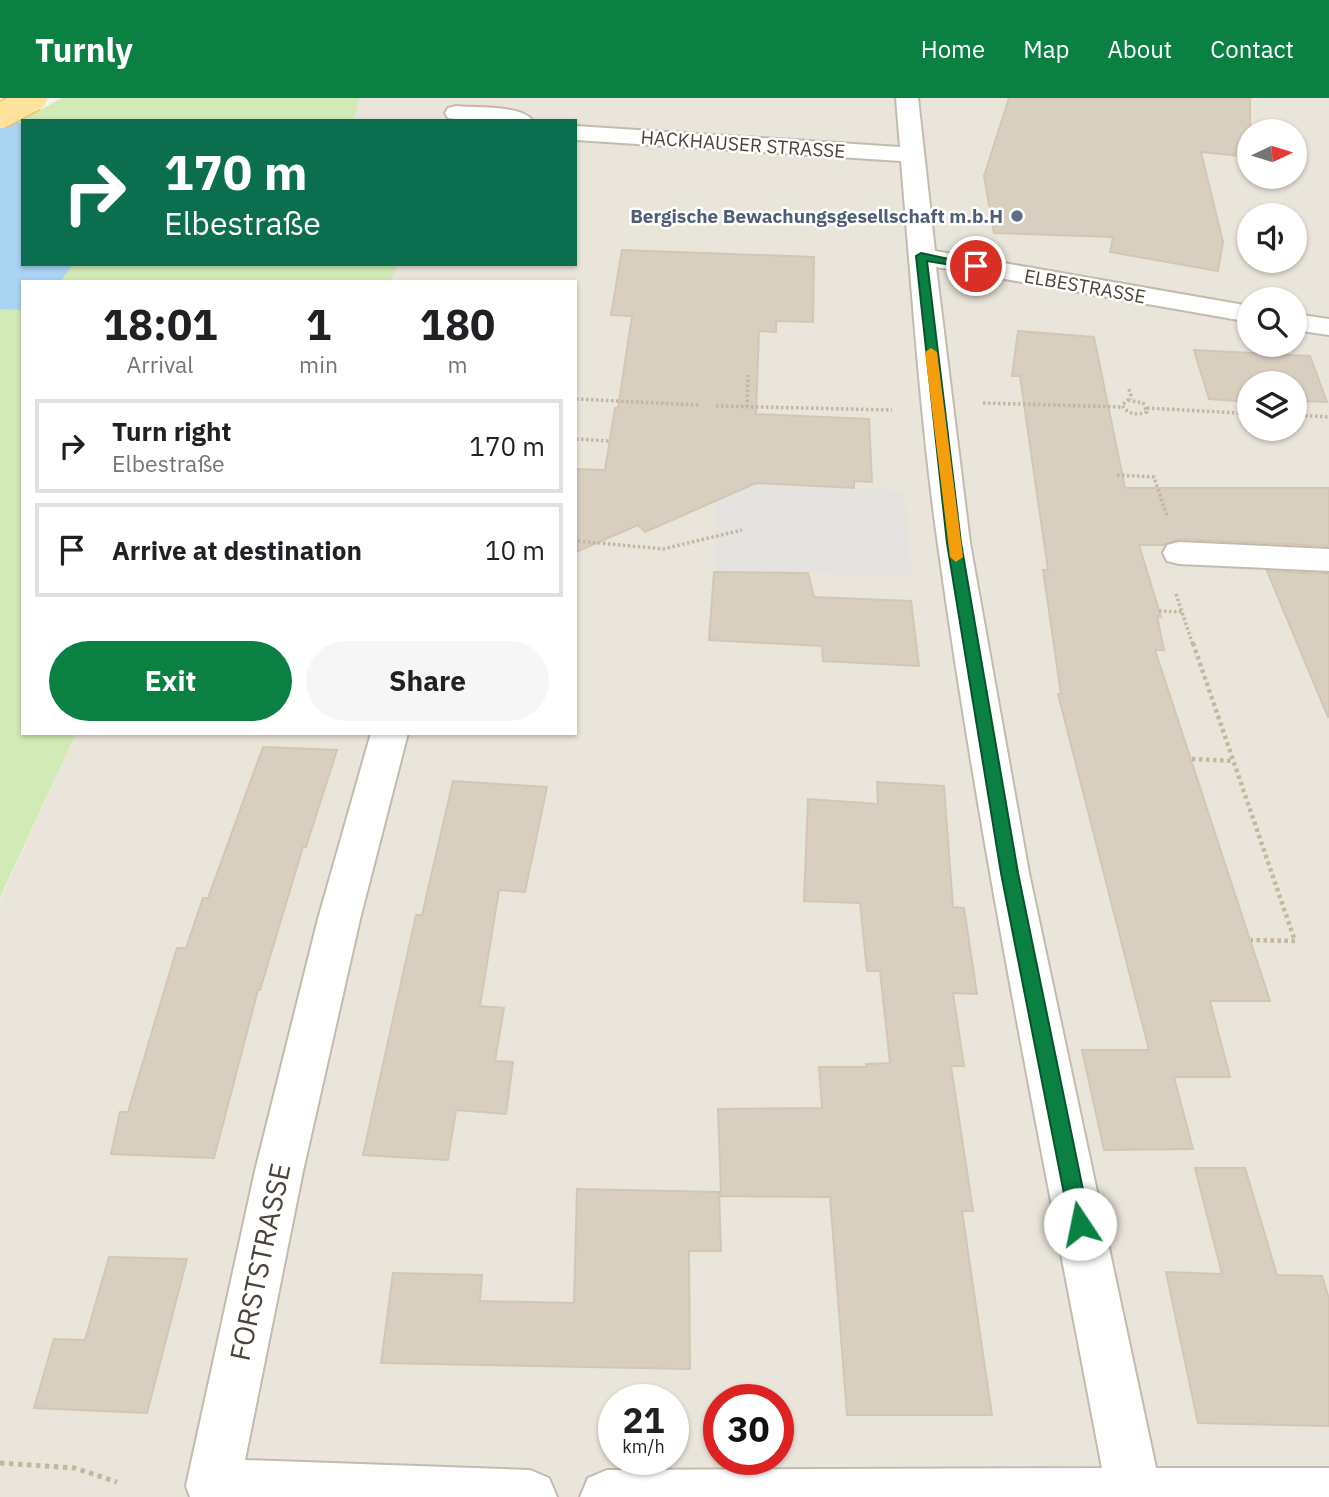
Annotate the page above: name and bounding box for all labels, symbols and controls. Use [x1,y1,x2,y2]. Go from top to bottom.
text: Turnly [35,28,133,71]
text: Home [921,33,985,65]
text: Map [1023,33,1069,65]
text: About [1107,33,1172,65]
text: Contact [1210,33,1294,65]
north arrow [1237,119,1307,189]
map controls [1237,119,1307,441]
street label: HACKHAUSER STRASSE [640,125,846,163]
text: 170 m [164,140,308,203]
icon: right [49,147,140,238]
text: Elbestraße [164,202,321,244]
button: sound [1237,203,1307,273]
place label: Bergische Bewachungsgesellschaft m.b.H [630,204,1003,228]
marker: Bergische Bewachungsgesellschaft m.b.H [1009,208,1025,224]
pin [946,236,1006,296]
icon: arrive [957,247,995,285]
street label: ELBESTRASSE [1022,263,1148,309]
button: search [1237,287,1307,357]
text: 18:01 [103,297,217,352]
text: 1 [306,297,331,352]
text: 180 [420,297,495,352]
text: Arrival [127,349,194,379]
text: min [299,349,338,379]
text: m [447,349,468,379]
button: layers [1237,371,1307,441]
text: Turn right [112,414,231,448]
icon: right [53,427,91,465]
text: 170 m [469,429,545,463]
text: Elbestraße [112,448,225,478]
icon: arrive [53,531,91,569]
text: Arrive at destination [112,533,362,567]
text: 10 m [485,533,545,567]
button: Exit [49,641,292,721]
button: Share [306,641,549,721]
street label: FORSTSTRASSE [221,1160,298,1364]
position arrow [1043,1187,1117,1261]
speed limit sign: 30 [703,1384,794,1475]
text: 21 [622,1397,665,1443]
text: km/h [622,1435,665,1458]

